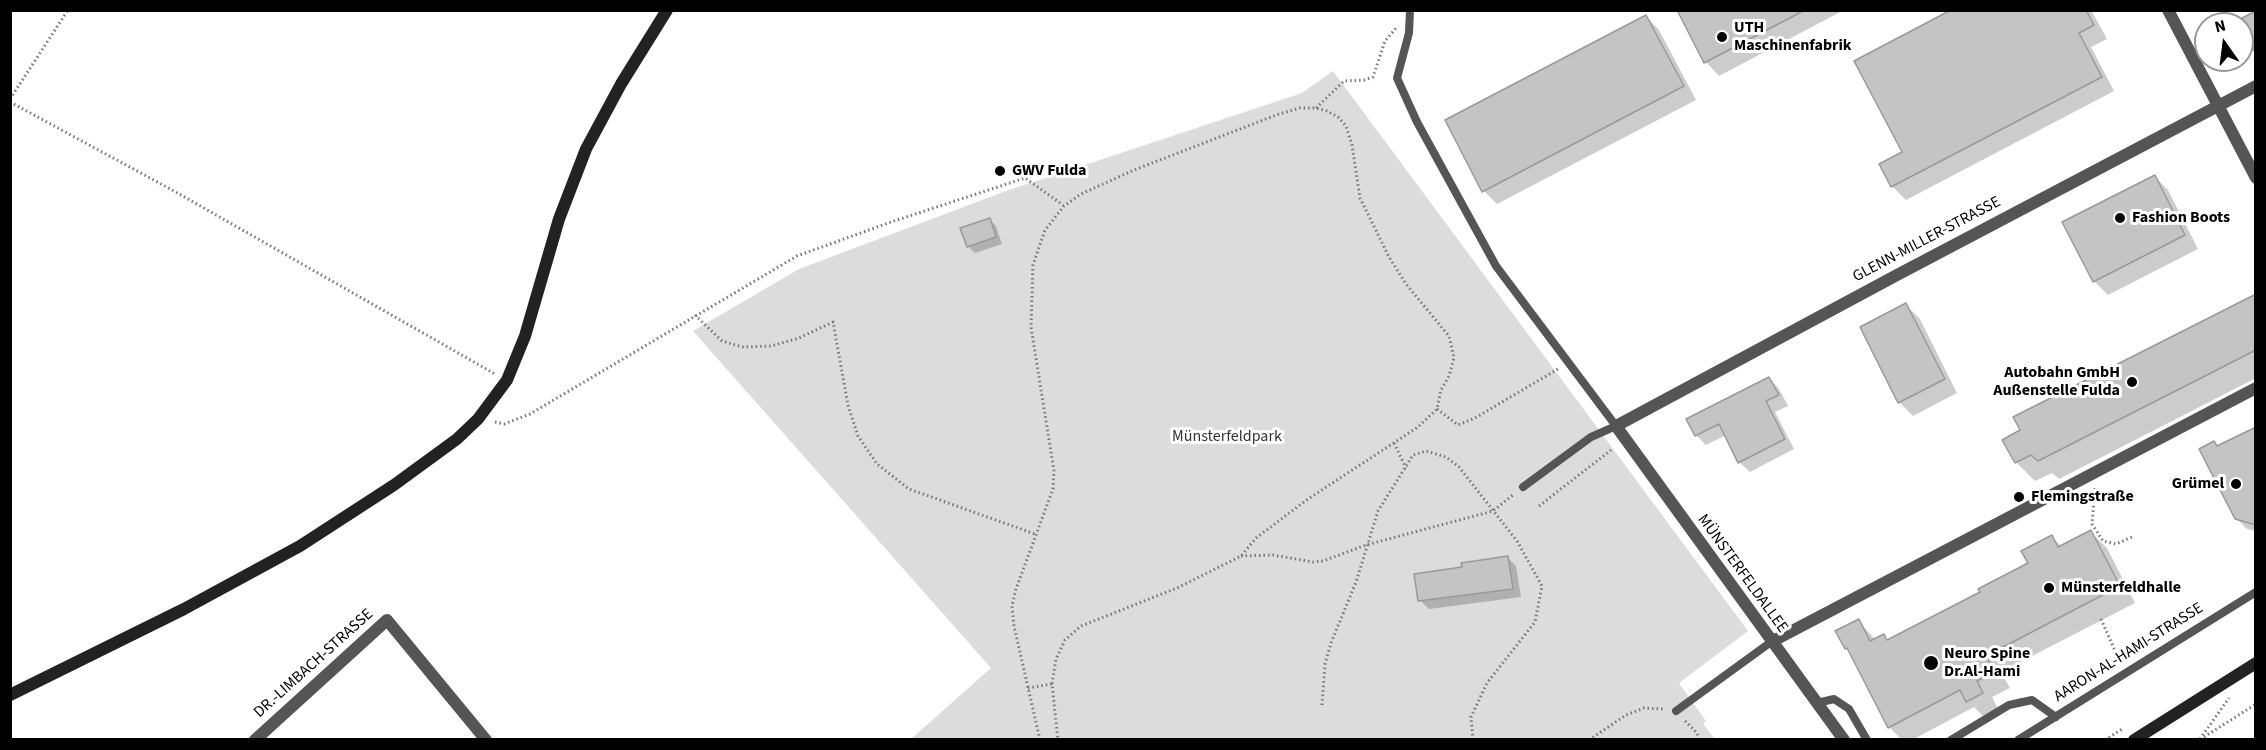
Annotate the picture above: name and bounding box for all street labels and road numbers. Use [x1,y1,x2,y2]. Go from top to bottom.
street label: GLENN-MILLER-STRASSE [1850,193,2004,287]
street label: MÜNSTERFELDALLEE [1693,511,1791,637]
street label: AARON-AL-HAMI-STRASSE [2051,599,2207,707]
street label: DR.-LIMBACH-STRASSE [251,605,377,723]

